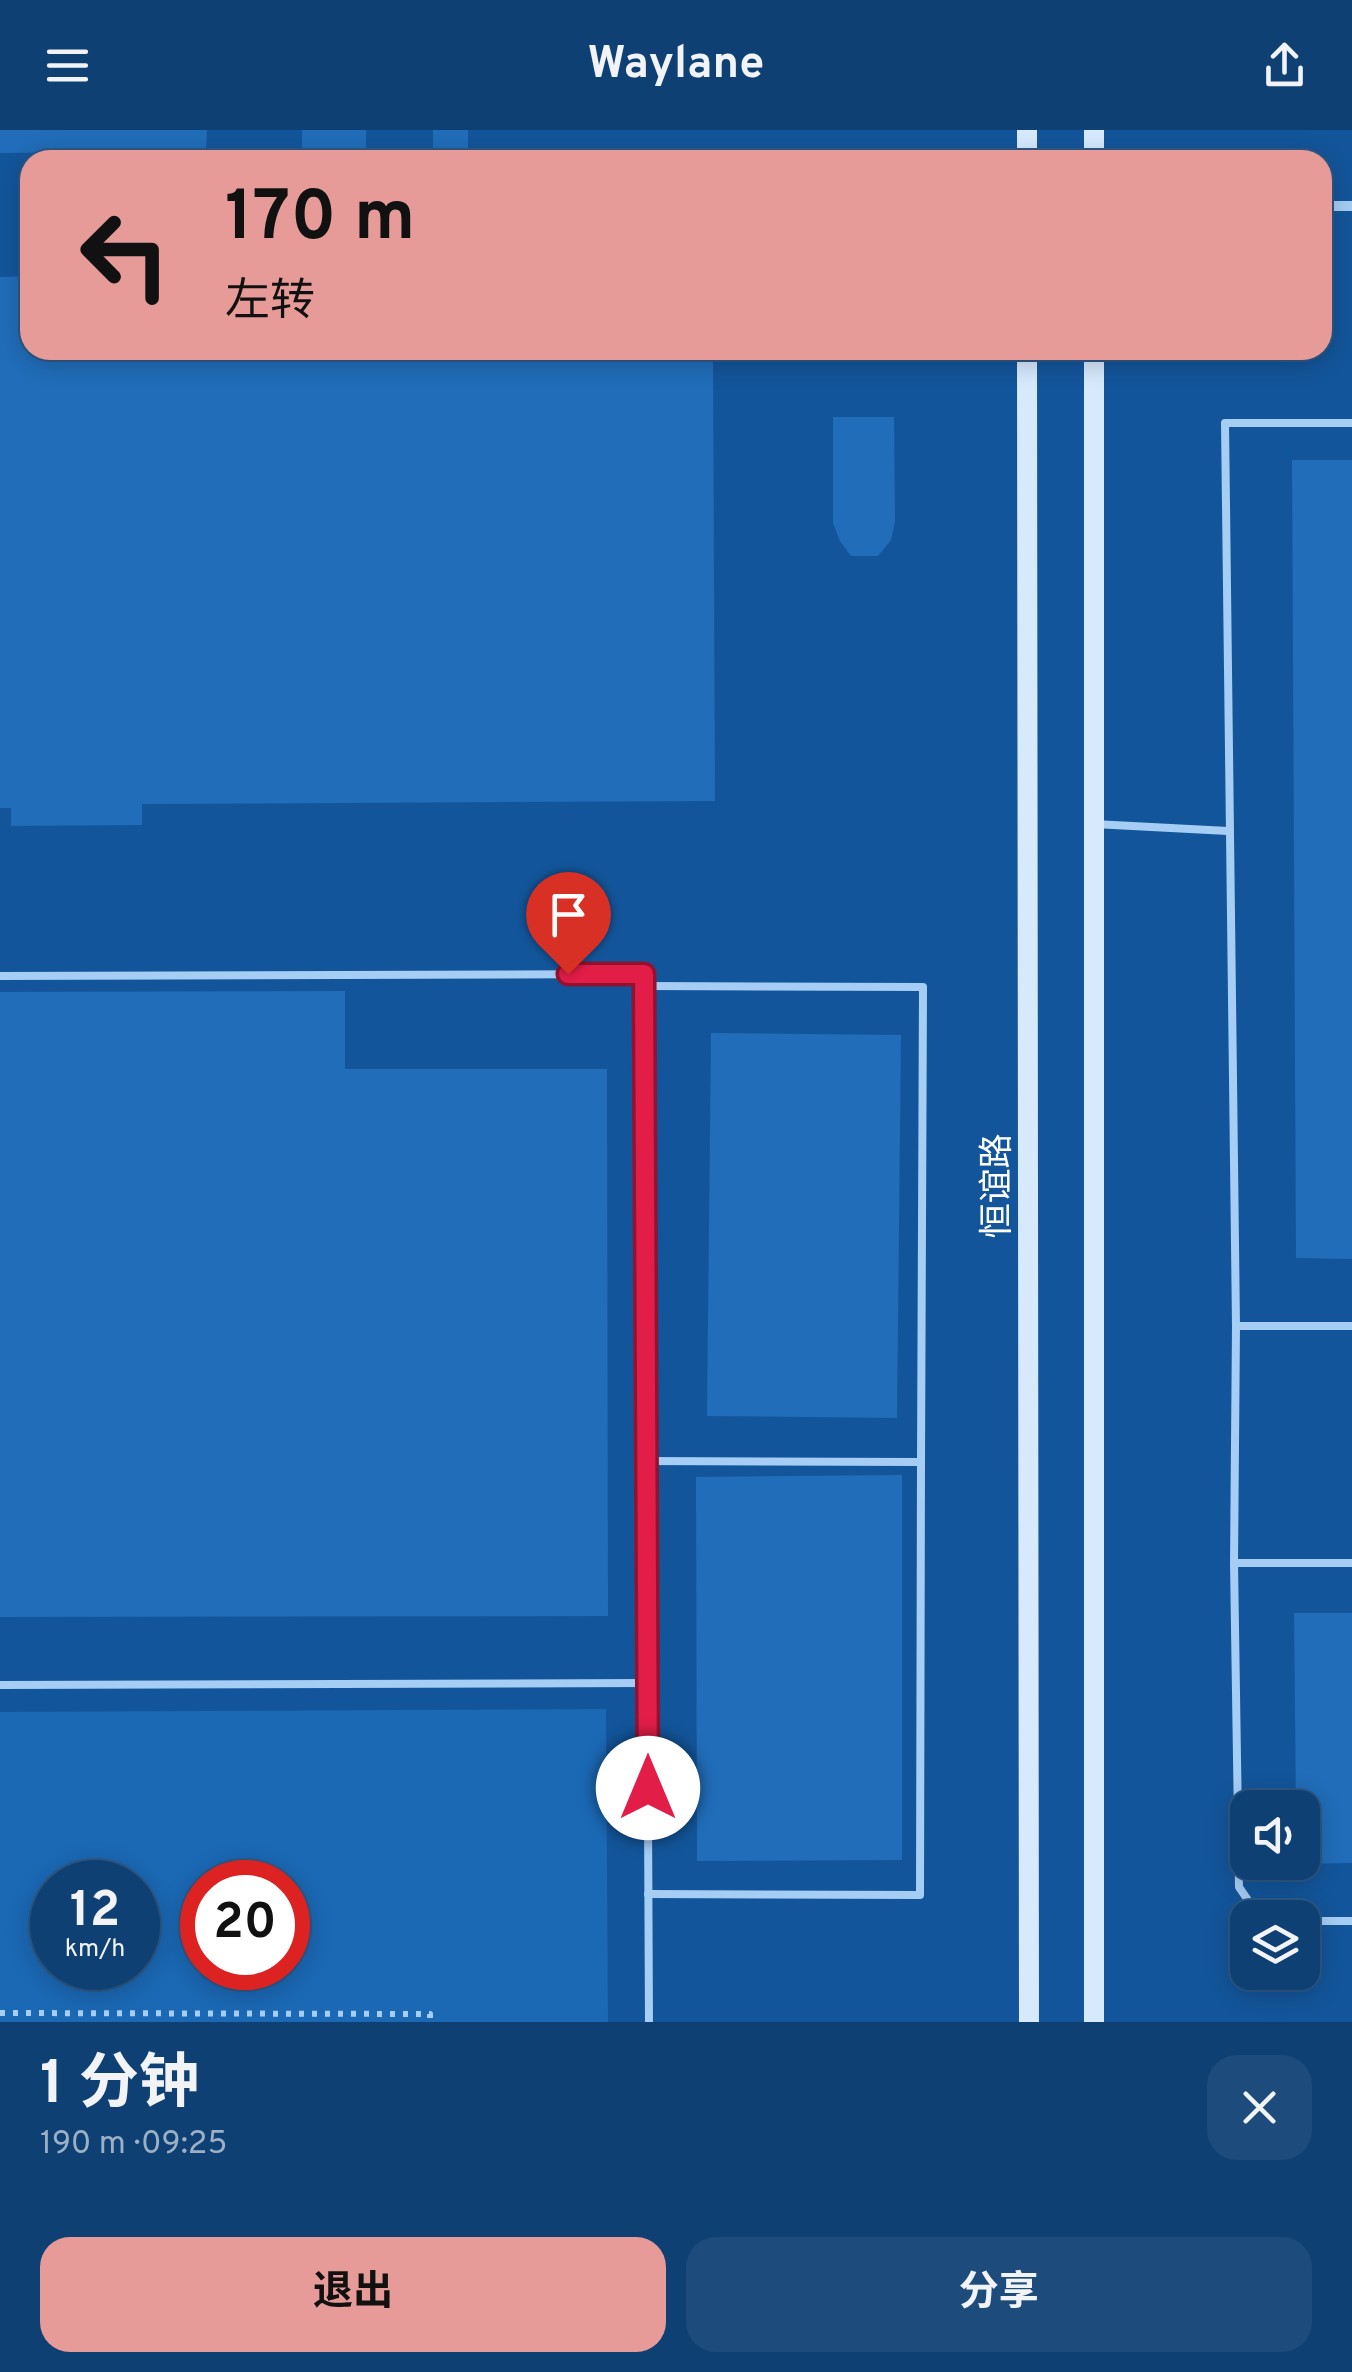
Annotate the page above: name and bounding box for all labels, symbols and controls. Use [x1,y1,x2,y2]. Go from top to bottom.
text: Waylane [588,37,764,94]
icon: menu [40,38,95,93]
icon: share [1257,38,1312,93]
text: 170 m [225,176,415,265]
icon: left [60,190,190,320]
text: 左转 [225,275,315,332]
pin [526,872,611,975]
icon: arrive [541,887,596,942]
street label: 恒谊路 [977,1133,1021,1239]
position arrow [596,1736,700,1840]
map controls [1230,1790,1320,1990]
button: sound [1230,1790,1320,1880]
speed limit sign: 20 [180,1860,310,1990]
text: 12 [70,1881,120,1944]
button: layers [1230,1900,1320,1990]
text: km/h [65,1934,125,1966]
text: 1 分钟 [40,2049,199,2125]
button: close [1207,2055,1312,2160]
text: 190 m · 09:25 [40,2125,227,2165]
button: 退出 [40,2237,666,2352]
button: 分享 [686,2237,1312,2352]

